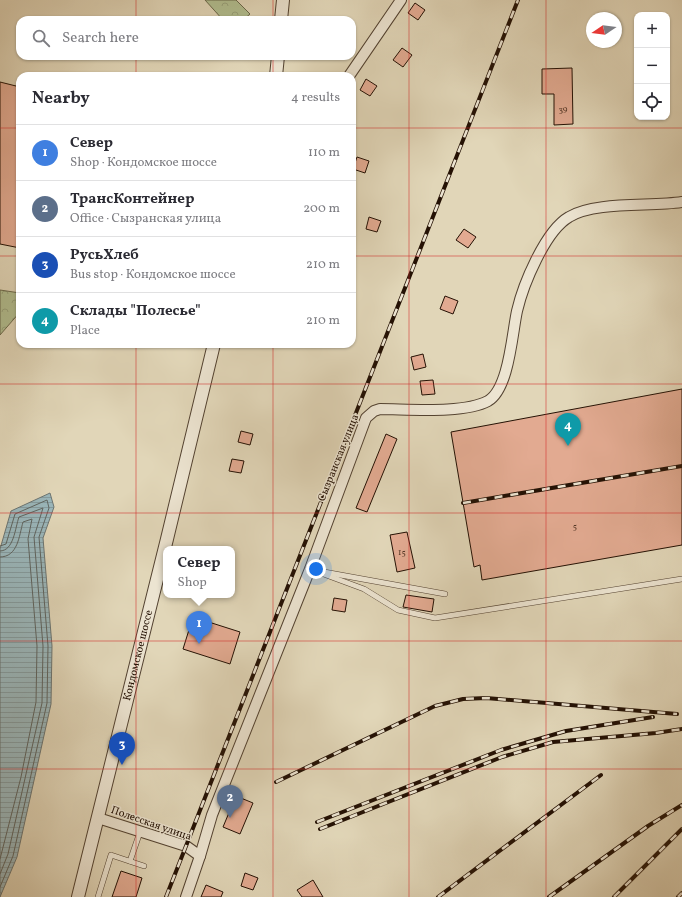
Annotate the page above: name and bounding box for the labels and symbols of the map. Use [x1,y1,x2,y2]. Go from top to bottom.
north arrow [586,12,622,48]
house number: 39 [558,103,568,116]
street label: Сызранская улица [315,412,364,504]
pin: 4 [555,413,581,446]
house number: 5 [573,520,577,533]
house number: 15 [398,546,406,559]
your location [306,559,326,579]
street label: Кондомское шоссе [120,608,157,702]
pin: 1 [186,611,212,644]
pin: 3 [109,732,135,765]
pin: 2 [217,785,243,818]
street label: Полесская улица [109,803,194,845]

